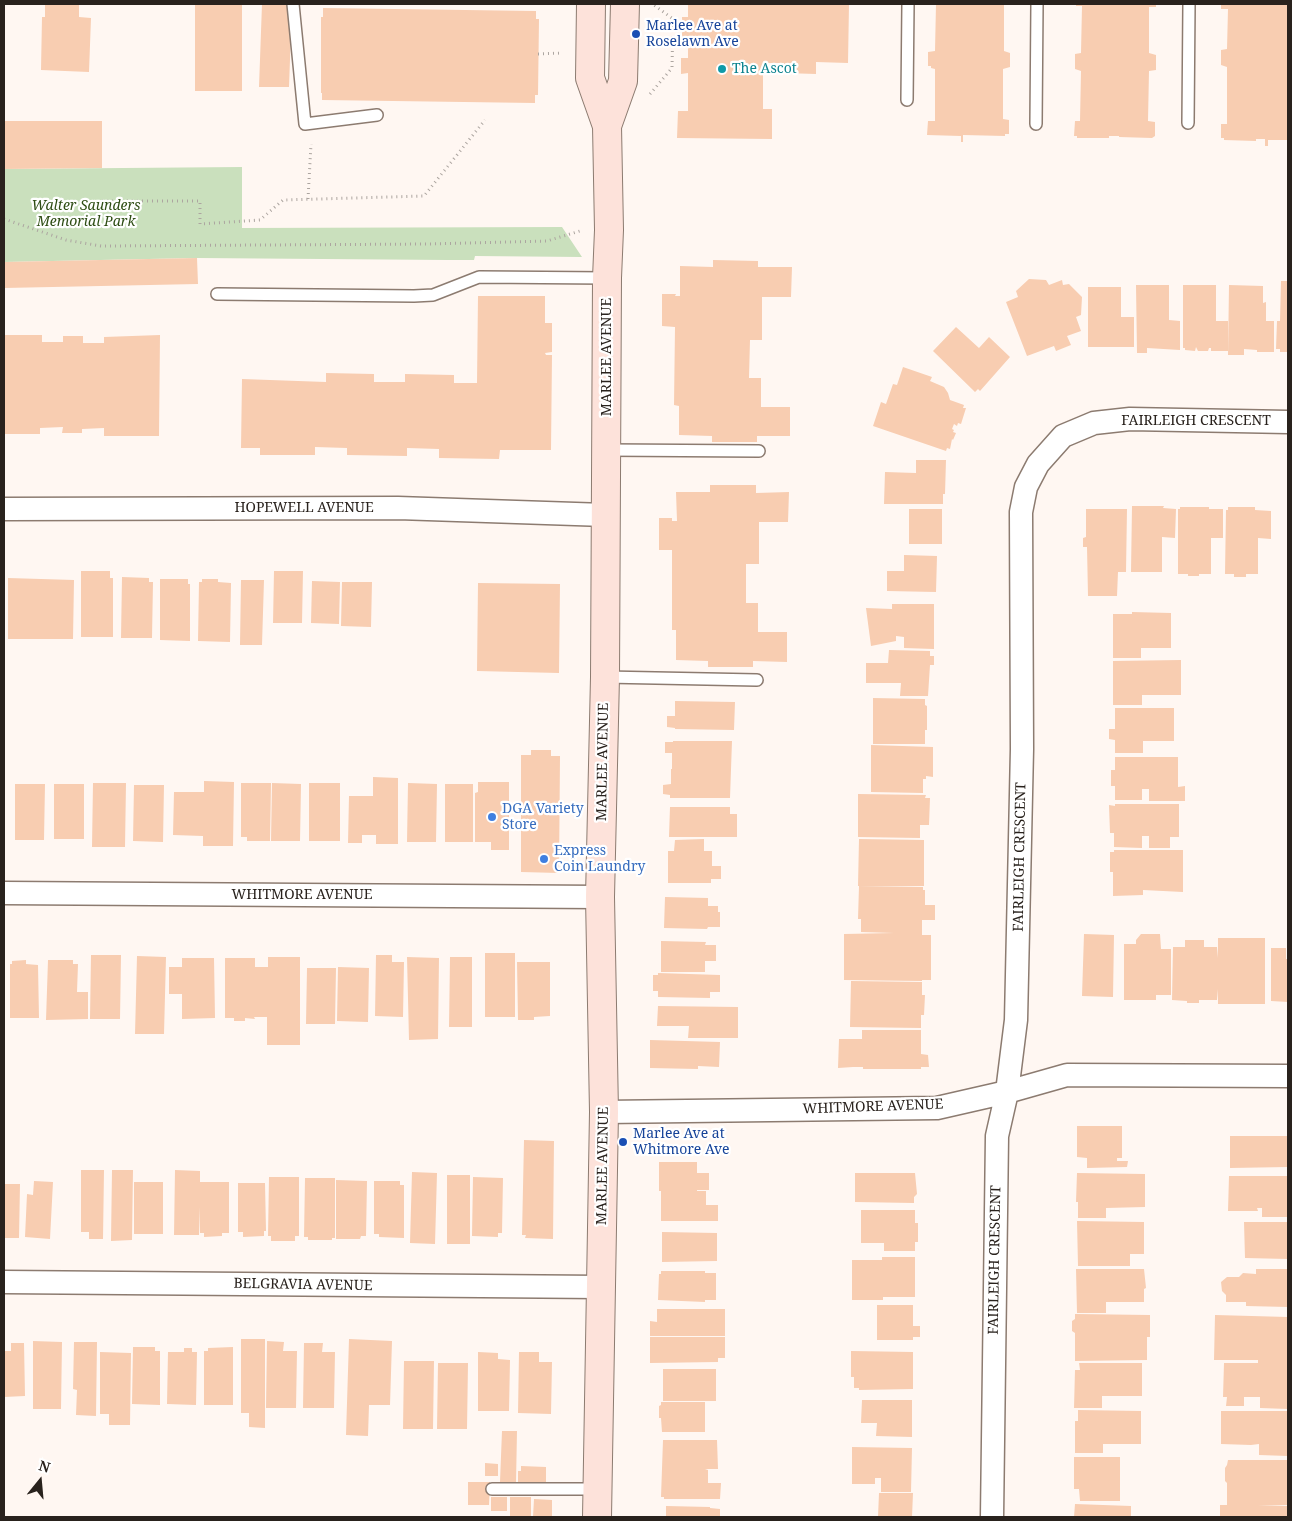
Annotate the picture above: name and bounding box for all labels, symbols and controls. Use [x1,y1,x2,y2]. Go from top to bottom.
place label: Marlee Ave at Roselawn Ave [646,18,739,50]
marker: Marlee Ave at Roselawn Ave [630,28,642,40]
place label: The Ascot [732,61,797,77]
marker: The Ascot [716,63,728,75]
park label: Walter Saunders Memorial Park [31,198,141,230]
street label: MARLEE AVENUE [599,298,615,416]
street label: FAIRLEIGH CRESCENT [1121,413,1271,429]
street label: HOPEWELL AVENUE [234,500,374,516]
street label: MARLEE AVENUE [594,703,612,821]
street label: FAIRLEIGH CRESCENT [1010,782,1030,932]
place label: DGA Variety Store [502,801,584,834]
marker: DGA Variety Store [486,811,498,823]
place label: Express Coin Laundry [554,843,645,876]
marker: Express Coin Laundry [538,853,550,865]
street label: WHITMORE AVENUE [232,887,372,903]
street label: WHITMORE AVENUE [802,1096,944,1118]
street label: MARLEE AVENUE [594,1107,612,1225]
place label: Marlee Ave at Whitmore Ave [633,1126,730,1158]
marker: Marlee Ave at Whitmore Ave [617,1136,629,1148]
street label: FAIRLEIGH CRESCENT [985,1185,1005,1335]
street label: BELGRAVIA AVENUE [233,1275,373,1295]
text: N [36,1455,53,1477]
north arrow [15,1456,65,1506]

